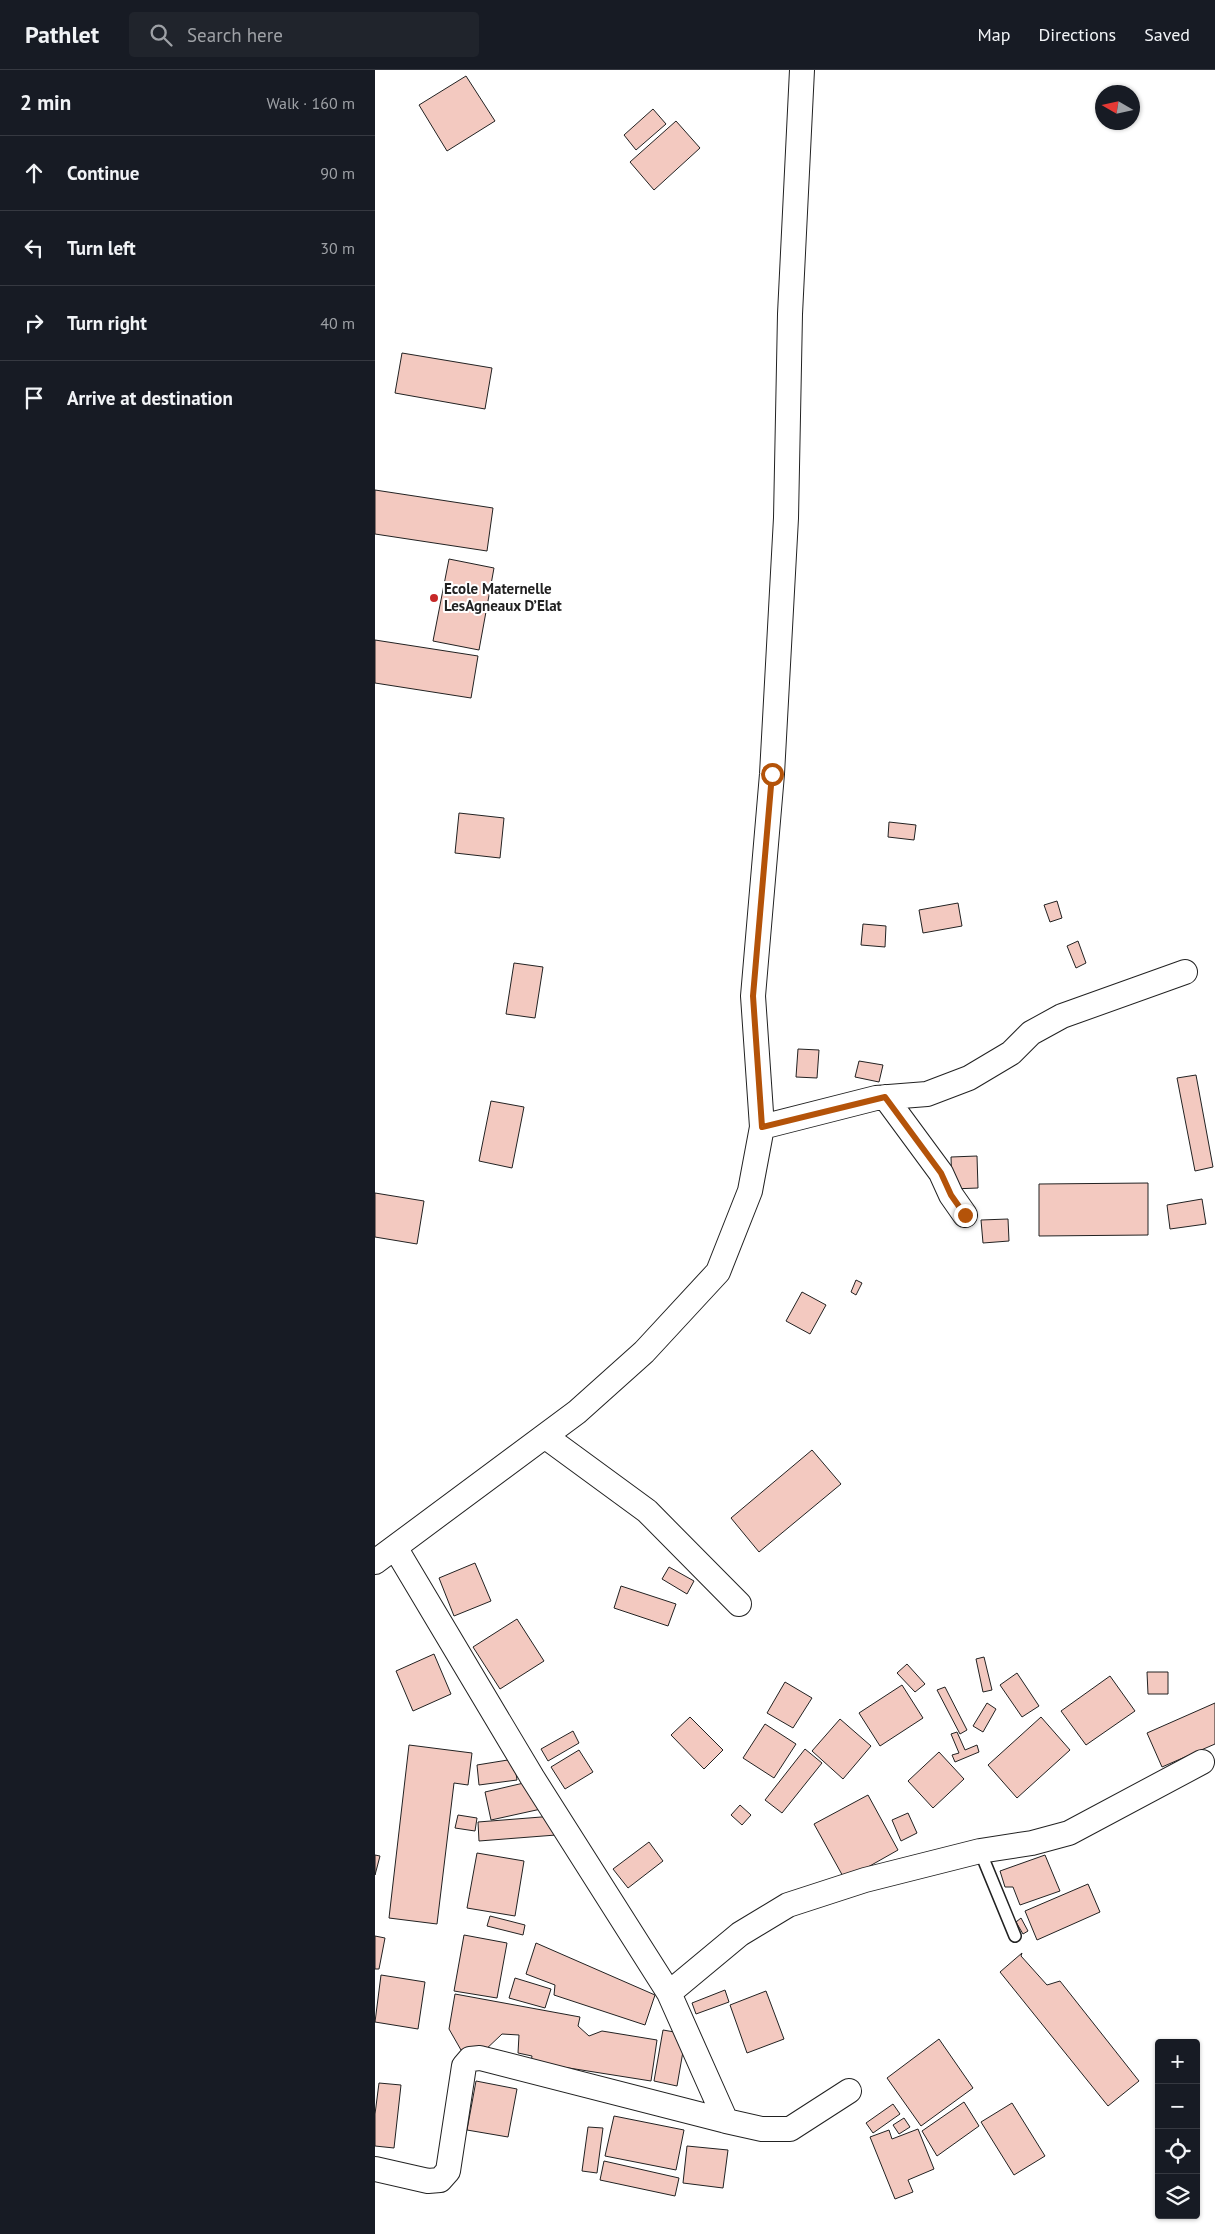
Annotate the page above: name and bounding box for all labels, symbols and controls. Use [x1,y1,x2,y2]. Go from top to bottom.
search box [129,12,479,57]
text: Pathlet [25,19,99,50]
icon: search [147,21,175,49]
text: Search here [187,23,283,47]
text: Map [978,23,1010,46]
text: Directions [1038,23,1116,46]
text: Saved [1144,23,1190,46]
north arrow [1095,85,1140,130]
text: 2 min [20,89,71,116]
text: Walk · 160 m [266,93,355,113]
icon: ahead [20,159,48,187]
text: Continue [67,161,139,185]
text: 90 m [320,163,355,183]
icon: left [20,234,48,262]
text: Turn left [67,236,136,260]
text: 30 m [320,238,355,258]
icon: right [20,309,48,337]
text: Turn right [67,311,147,335]
text: 40 m [320,313,355,333]
icon: arrive [20,384,48,412]
text: Arrive at destination [67,386,233,410]
place label: Ecole Maternelle LesAgneaux D’Elat [444,579,563,615]
marker: Ecole Maternelle LesAgneaux D’Elat [428,592,440,604]
route start [761,763,784,786]
route end [954,1204,977,1227]
map controls [1155,2039,1200,2219]
button: + [1155,2039,1200,2084]
button: − [1155,2084,1200,2129]
button: locate [1155,2129,1200,2174]
button: layers [1155,2174,1200,2219]

